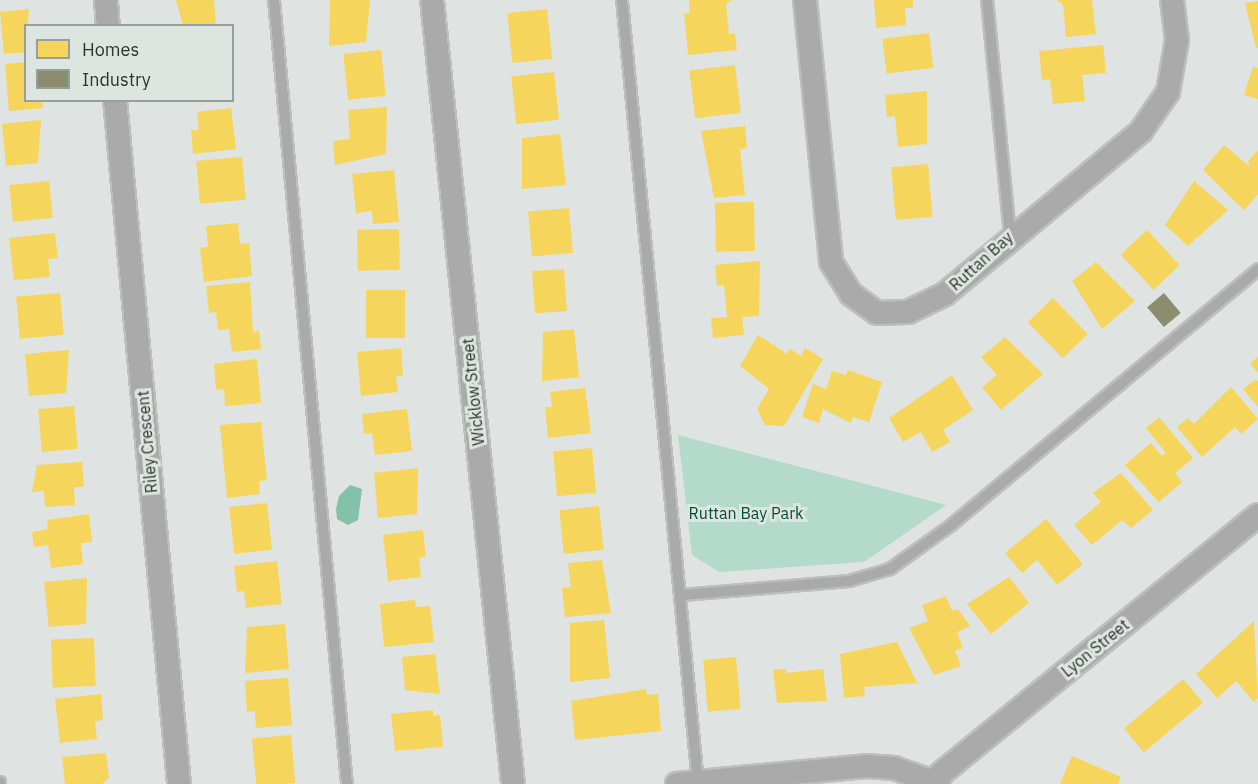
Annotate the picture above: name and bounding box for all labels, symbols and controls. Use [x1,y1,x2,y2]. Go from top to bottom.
legend [24,24,234,102]
text: Homes [82,38,139,61]
text: Industry [82,68,151,91]
street label: Ruttan Bay [945,228,1017,294]
street label: Wicklow Street [458,337,488,447]
street label: Riley Crescent [133,390,161,494]
park label: Ruttan Bay Park [689,503,803,523]
street label: Lyon Street [1057,615,1133,681]

